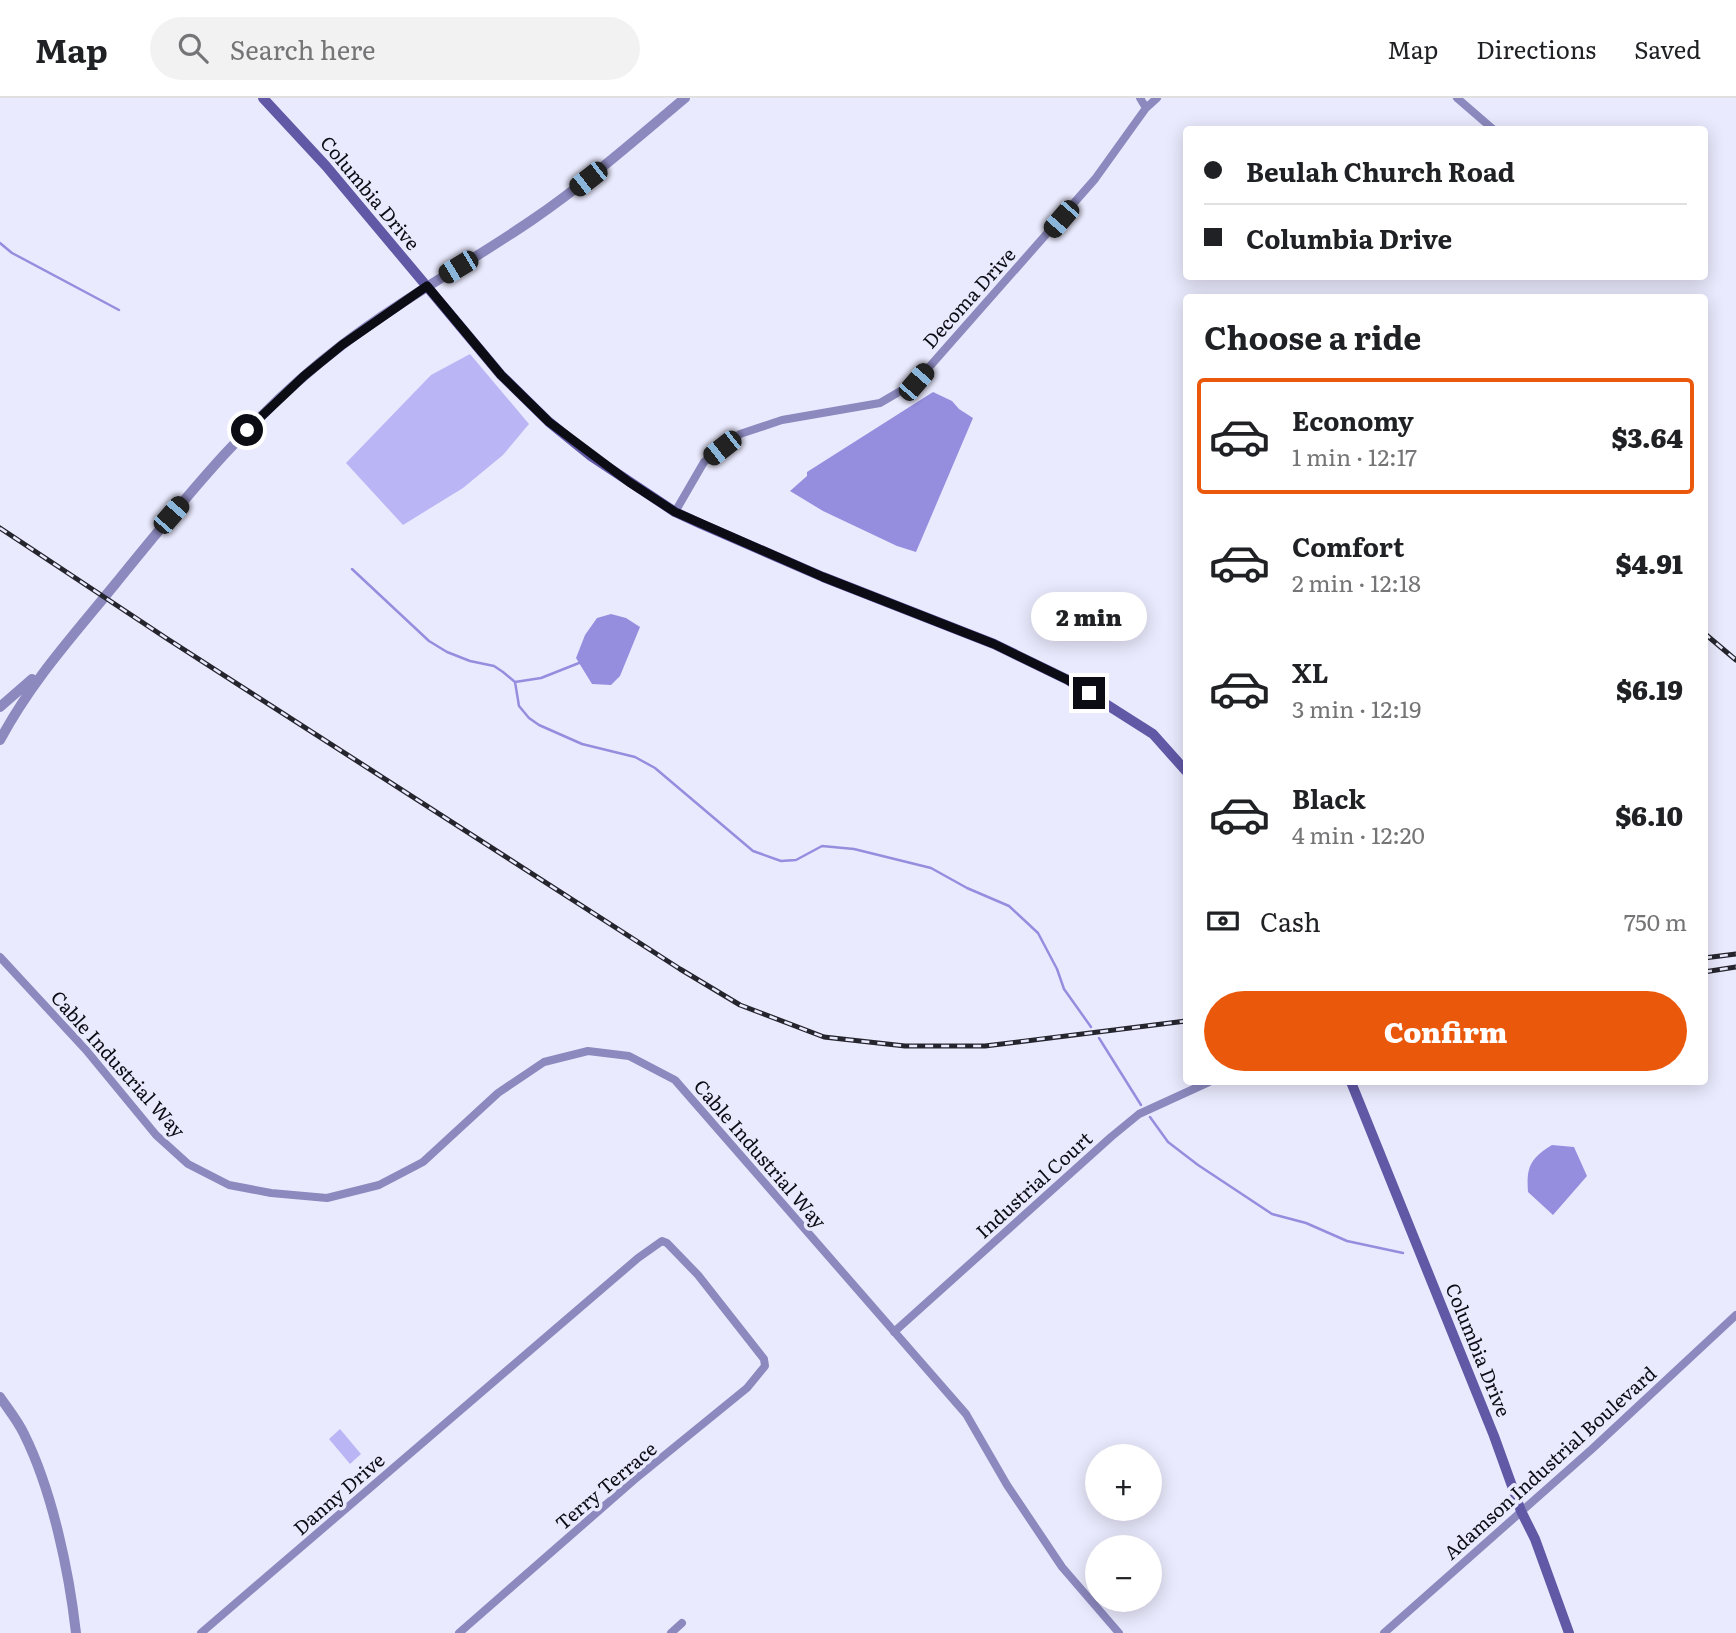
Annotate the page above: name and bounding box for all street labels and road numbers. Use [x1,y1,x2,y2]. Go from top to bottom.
street label: Columbia Drive [314,129,427,256]
street label: Decoma Drive [915,241,1021,354]
street label: Cable Industrial Way [45,984,193,1143]
street label: Cable Industrial Way [688,1073,834,1234]
street label: Industrial Court [969,1124,1098,1244]
street label: Columbia Drive [1439,1279,1519,1421]
street label: Adamson Industrial Boulevard [1437,1359,1662,1566]
street label: Terry Terrace [549,1434,662,1536]
street label: Danny Drive [286,1445,390,1541]

